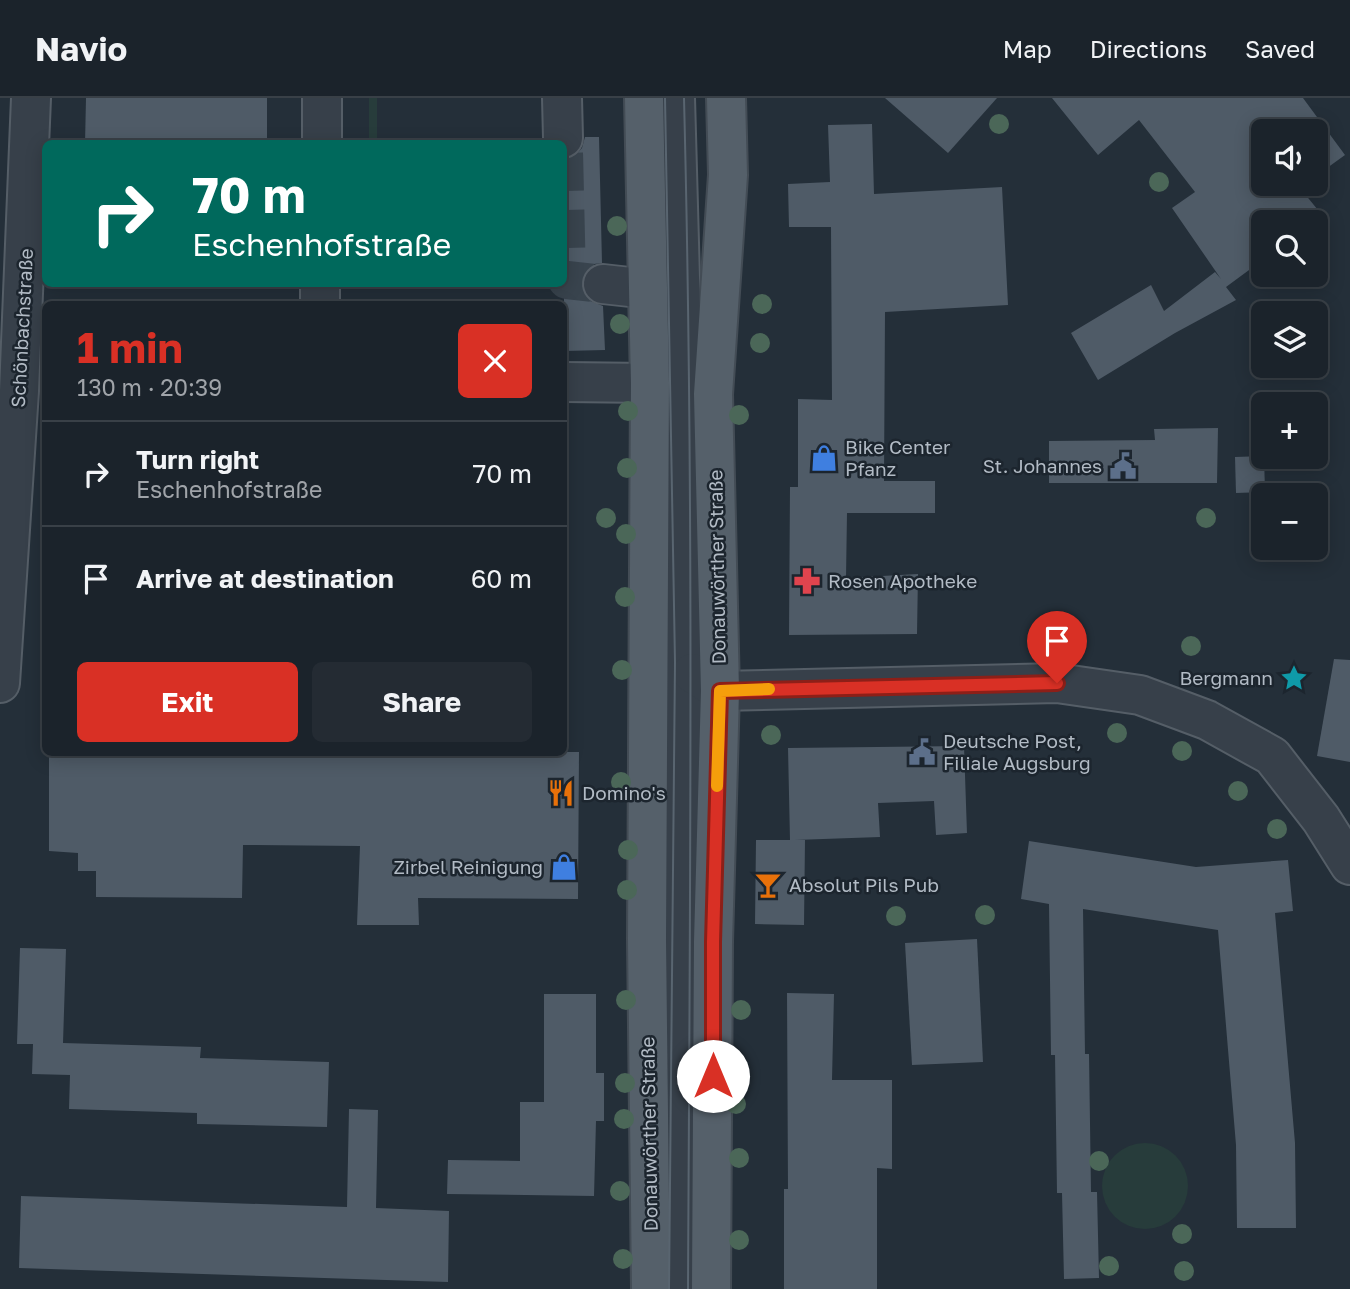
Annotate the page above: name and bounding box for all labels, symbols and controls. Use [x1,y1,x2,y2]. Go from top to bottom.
text: Navio [35,29,127,68]
text: Map [1003,34,1052,63]
text: Directions [1090,34,1207,63]
text: Saved [1245,34,1315,63]
map controls [1251,119,1328,560]
button: sound [1251,119,1328,196]
text: 70 m [192,165,306,224]
icon: right [77,168,168,259]
button: search [1251,210,1328,287]
text: Eschenhofstraße [192,225,451,263]
street label: Schönbachstraße [6,248,37,408]
button: layers [1251,301,1328,378]
text: 1 min [77,322,183,372]
button: close [458,324,532,398]
text: 130 m · 20:39 [77,373,222,401]
button: + [1251,392,1328,469]
place label: Bike Center Pfanz [845,435,951,480]
shop icon: Bike Center Pfanz [809,443,839,473]
text: Turn right [136,444,259,475]
public building icon: St. Johannes [1108,451,1138,481]
place label: St. Johannes [983,454,1102,477]
icon: right [77,455,115,493]
text: 70 m [473,458,532,489]
street label: Donauwörther Straße [703,469,730,665]
text: Eschenhofstraße [136,475,322,503]
button: − [1251,483,1328,560]
icon: arrive [77,560,115,598]
text: Arrive at destination [136,563,394,594]
text: 60 m [471,563,532,594]
pharmacy icon: Rosen Apotheke [792,566,822,596]
place label: Rosen Apotheke [828,569,977,592]
pin [1027,611,1087,683]
icon: arrive [1038,622,1076,660]
button: Exit [77,662,298,742]
button: Share [312,662,532,742]
place icon: Bergmann [1279,663,1309,693]
place label: Bergmann [1179,666,1273,689]
place label: Deutsche Post, Filiale Augsburg [943,729,1091,774]
public building icon: Deutsche Post, Filiale Augsburg [907,737,937,767]
restaurant icon: Domino's [546,778,576,808]
place label: Domino's [582,781,666,804]
shop icon: Zirbel Reinigung [549,852,579,882]
place label: Zirbel Reinigung [393,855,543,878]
bar icon: Absolut Pils Pub [753,870,783,900]
place label: Absolut Pils Pub [789,873,939,896]
street label: Donauwörther Straße [635,1036,662,1232]
position arrow [676,1039,750,1113]

